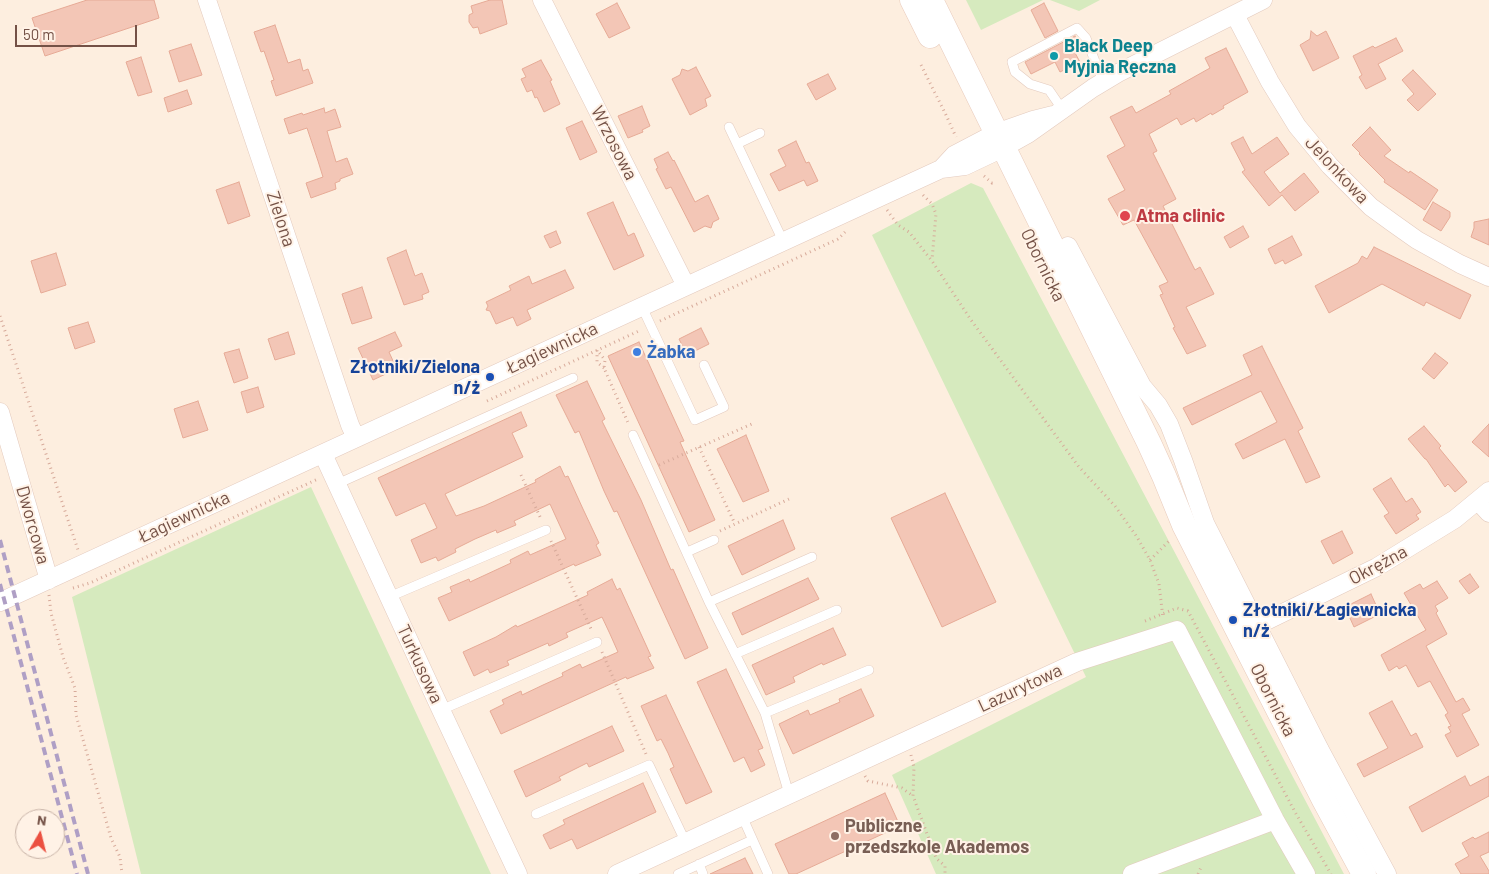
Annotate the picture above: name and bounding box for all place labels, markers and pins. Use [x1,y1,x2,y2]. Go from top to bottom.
place label: Black Deep Myjnia Ręczna [1064,35,1176,78]
marker: Black Deep Myjnia Ręczna [1048,50,1060,62]
place label: Atma clinic [1136,205,1225,227]
marker: Atma clinic [1118,209,1132,223]
place label: Żabka [647,341,695,363]
marker: Żabka [631,346,643,358]
place label: Złotniki/Zielona n/ż [350,356,480,398]
marker: Złotniki/Zielona n/ż [484,371,496,383]
place label: Złotniki/Łagiewnicka n/ż [1243,599,1417,642]
marker: Złotniki/Łagiewnicka n/ż [1227,614,1239,626]
place label: Publiczne przedszkole Akademos [845,815,1029,858]
marker: Publiczne przedszkole Akademos [829,830,841,842]

